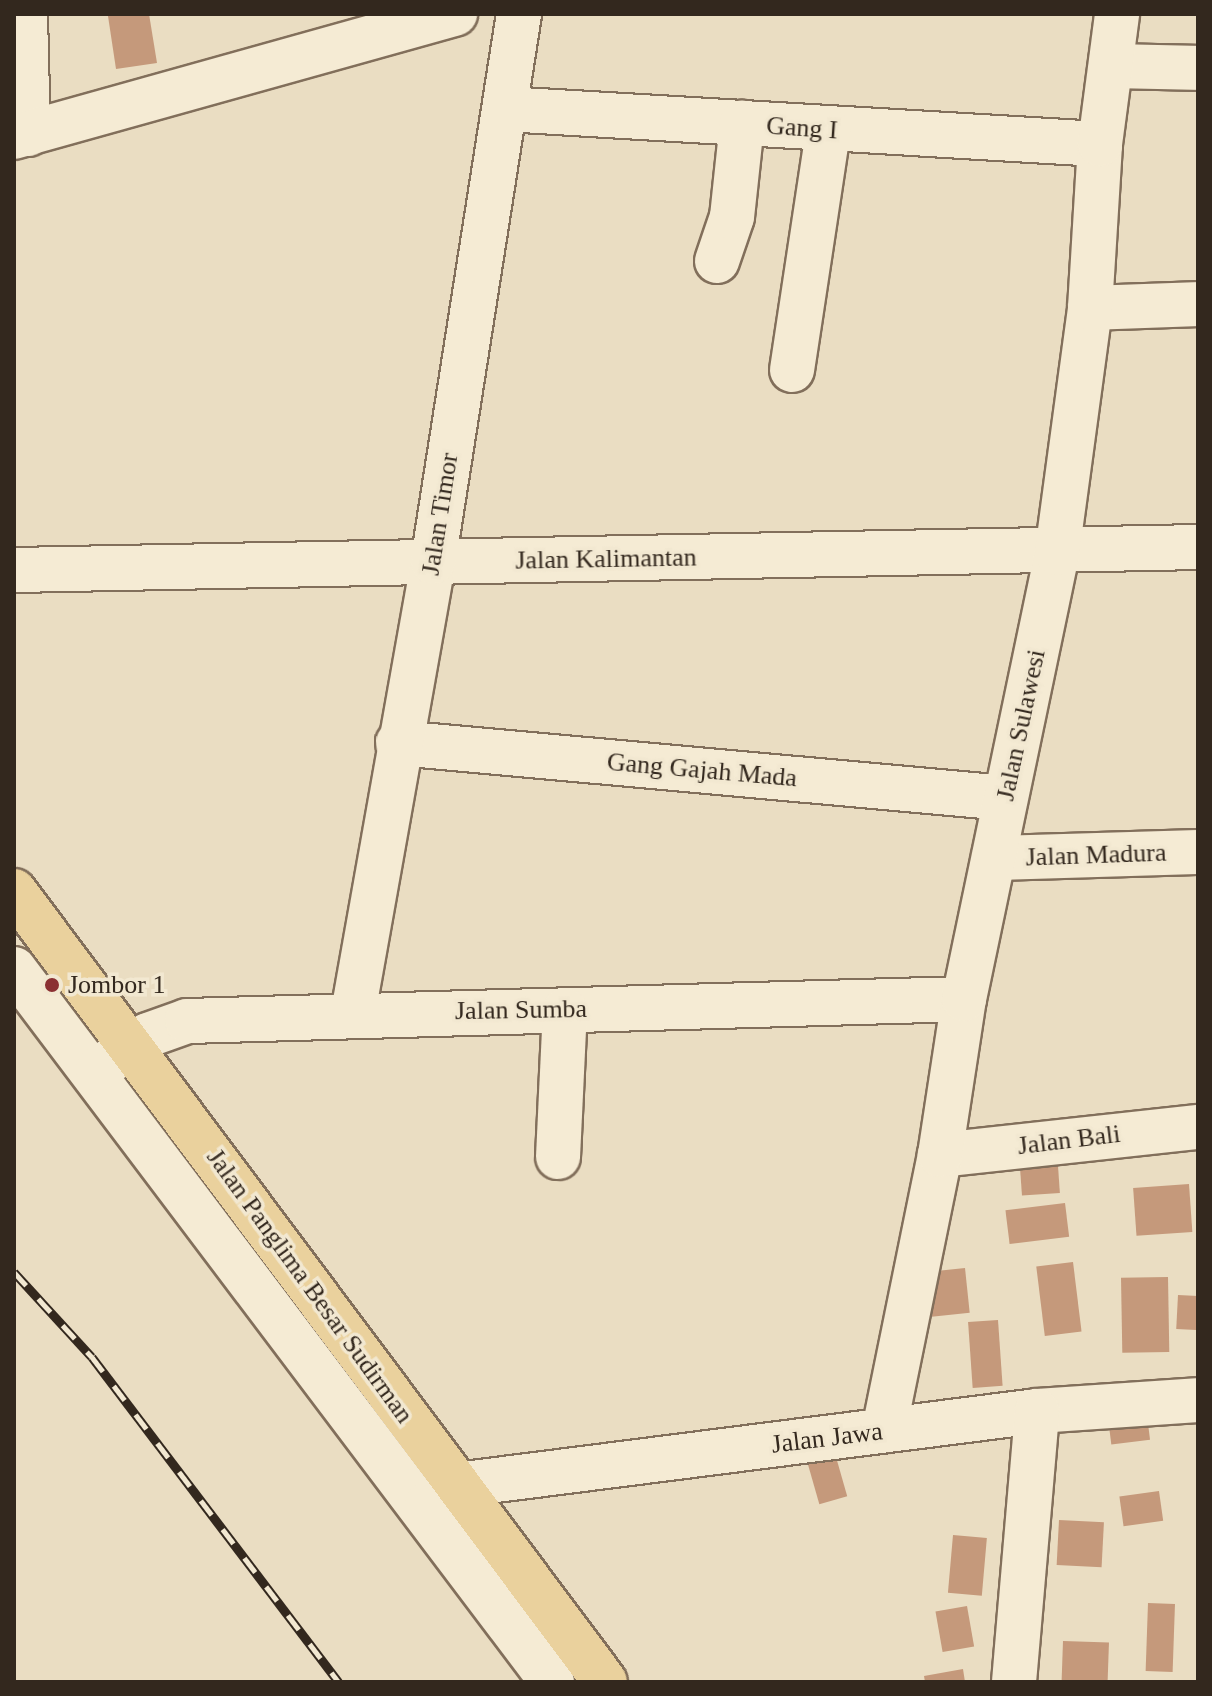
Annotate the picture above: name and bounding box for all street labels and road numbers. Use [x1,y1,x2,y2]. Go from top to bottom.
street label: Gang I [765,110,839,146]
street label: Jalan Timor [415,450,465,578]
street label: Jalan Kalimantan [515,542,697,576]
street label: Jalan Sulawesi [990,647,1052,803]
street label: Gang Gajah Mada [606,746,798,794]
street label: Jalan Madura [1025,837,1167,873]
street label: Jalan Sumba [455,993,587,1027]
street label: Jalan Bali [1016,1118,1122,1162]
street label: Jalan Panglima Besar Sudirman [200,1143,420,1429]
street label: Jalan Jawa [770,1416,884,1460]

